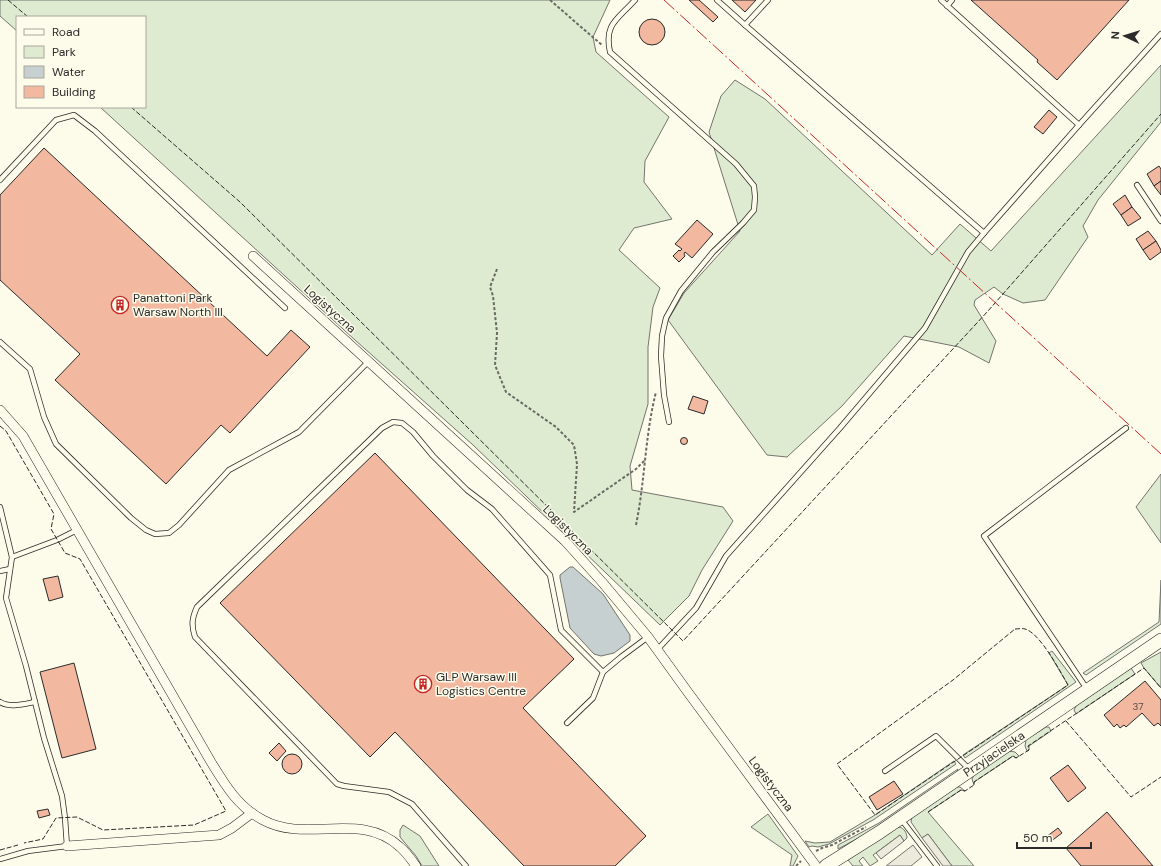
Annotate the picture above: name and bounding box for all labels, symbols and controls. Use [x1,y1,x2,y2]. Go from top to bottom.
legend [16,16,146,108]
north arrow [1105,16,1145,56]
text: Road [52,24,80,40]
text: N [1108,31,1122,40]
text: Park [52,44,76,60]
text: Water [52,64,86,80]
text: Building [52,84,96,100]
street label: Logistyczna [301,281,359,337]
place label: Panattoni Park Warsaw North III [133,290,223,320]
building icon: Panattoni Park Warsaw North III [110,295,130,315]
street label: Logistyczna [539,501,597,559]
place label: GLP Warsaw III Logistics Centre [436,669,526,699]
building icon: GLP Warsaw III Logistics Centre [413,674,433,694]
house number: 37 [1132,700,1144,713]
street label: Przyjacielska [960,727,1028,781]
street label: Logistyczna [745,753,797,815]
scale bar [1017,824,1091,850]
text: 50 m [1023,830,1052,846]

